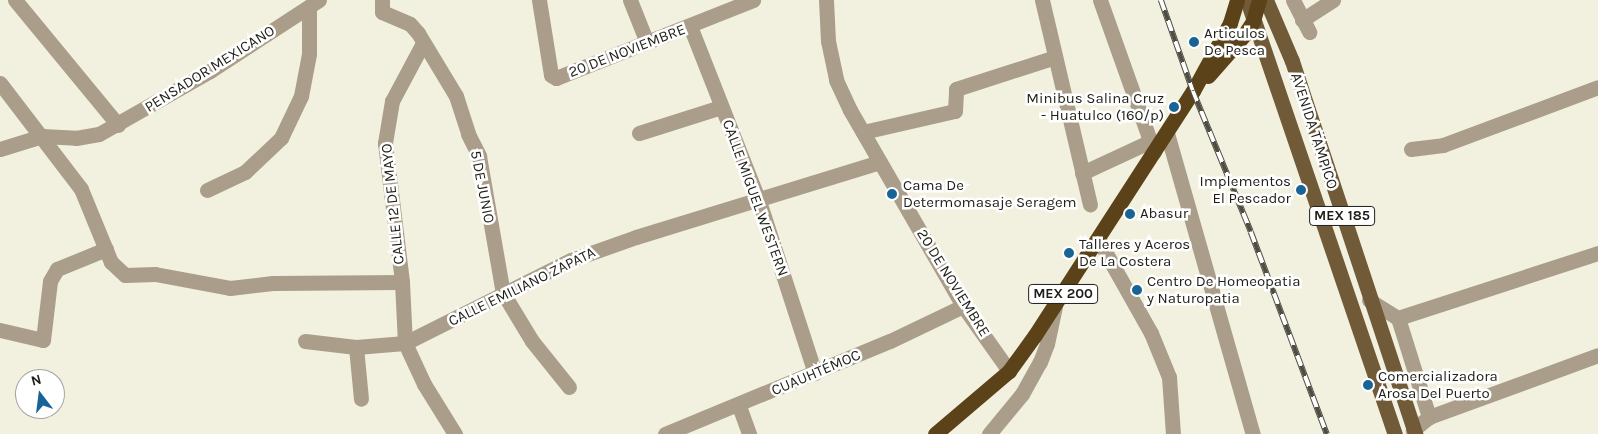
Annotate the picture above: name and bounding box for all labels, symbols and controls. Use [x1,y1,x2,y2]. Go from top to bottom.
street label: 20 DE NOVIEMBRE [566,20,688,82]
street label: PENSADOR MEXICANO [142,22,278,116]
place label: Articulos De Pesca [1204,24,1265,59]
marker: Articulos De Pesca [1188,36,1200,48]
street label: AVENIDA TAMPICO [1287,71,1341,191]
place label: Minibus Salina Cruz - Huatulco (160/p) [1026,89,1164,124]
marker: Minibus Salina Cruz - Huatulco (160/p) [1168,101,1180,113]
street label: CALLE MIGUEL WESTERN [718,117,792,279]
street label: CALLE 12 DE MAYO [378,143,408,265]
street label: 5 DE JUNIO [466,149,498,225]
place label: Implementos El Pescador [1200,172,1291,207]
place label: Cama De Determomasaje Seragem [903,176,1077,211]
marker: Implementos El Pescador [1295,184,1307,196]
marker: Cama De Determomasaje Seragem [885,187,899,201]
place label: Abasur [1140,205,1188,223]
road number: MEX 185 [1308,205,1376,228]
marker: Abasur [1124,208,1136,220]
street label: 20 DE NOVIEMBRE [913,226,993,340]
place label: Talleres y Aceros De La Costera [1079,235,1190,270]
street label: CALLE EMILIANO ZAPATA [446,244,598,330]
marker: Talleres y Aceros De La Costera [1063,247,1075,259]
place label: Centro De Homeopatia y Naturopatia [1147,272,1300,307]
road number: MEX 200 [1028,282,1098,306]
marker: Centro De Homeopatia y Naturopatia [1131,284,1143,296]
street label: CUAUHTÉMOC [769,346,863,400]
place label: Comercializadora Arosa Del Puerto [1378,367,1498,402]
north arrow [15,369,65,419]
text: N [29,370,43,390]
marker: Comercializadora Arosa Del Puerto [1362,379,1374,391]

